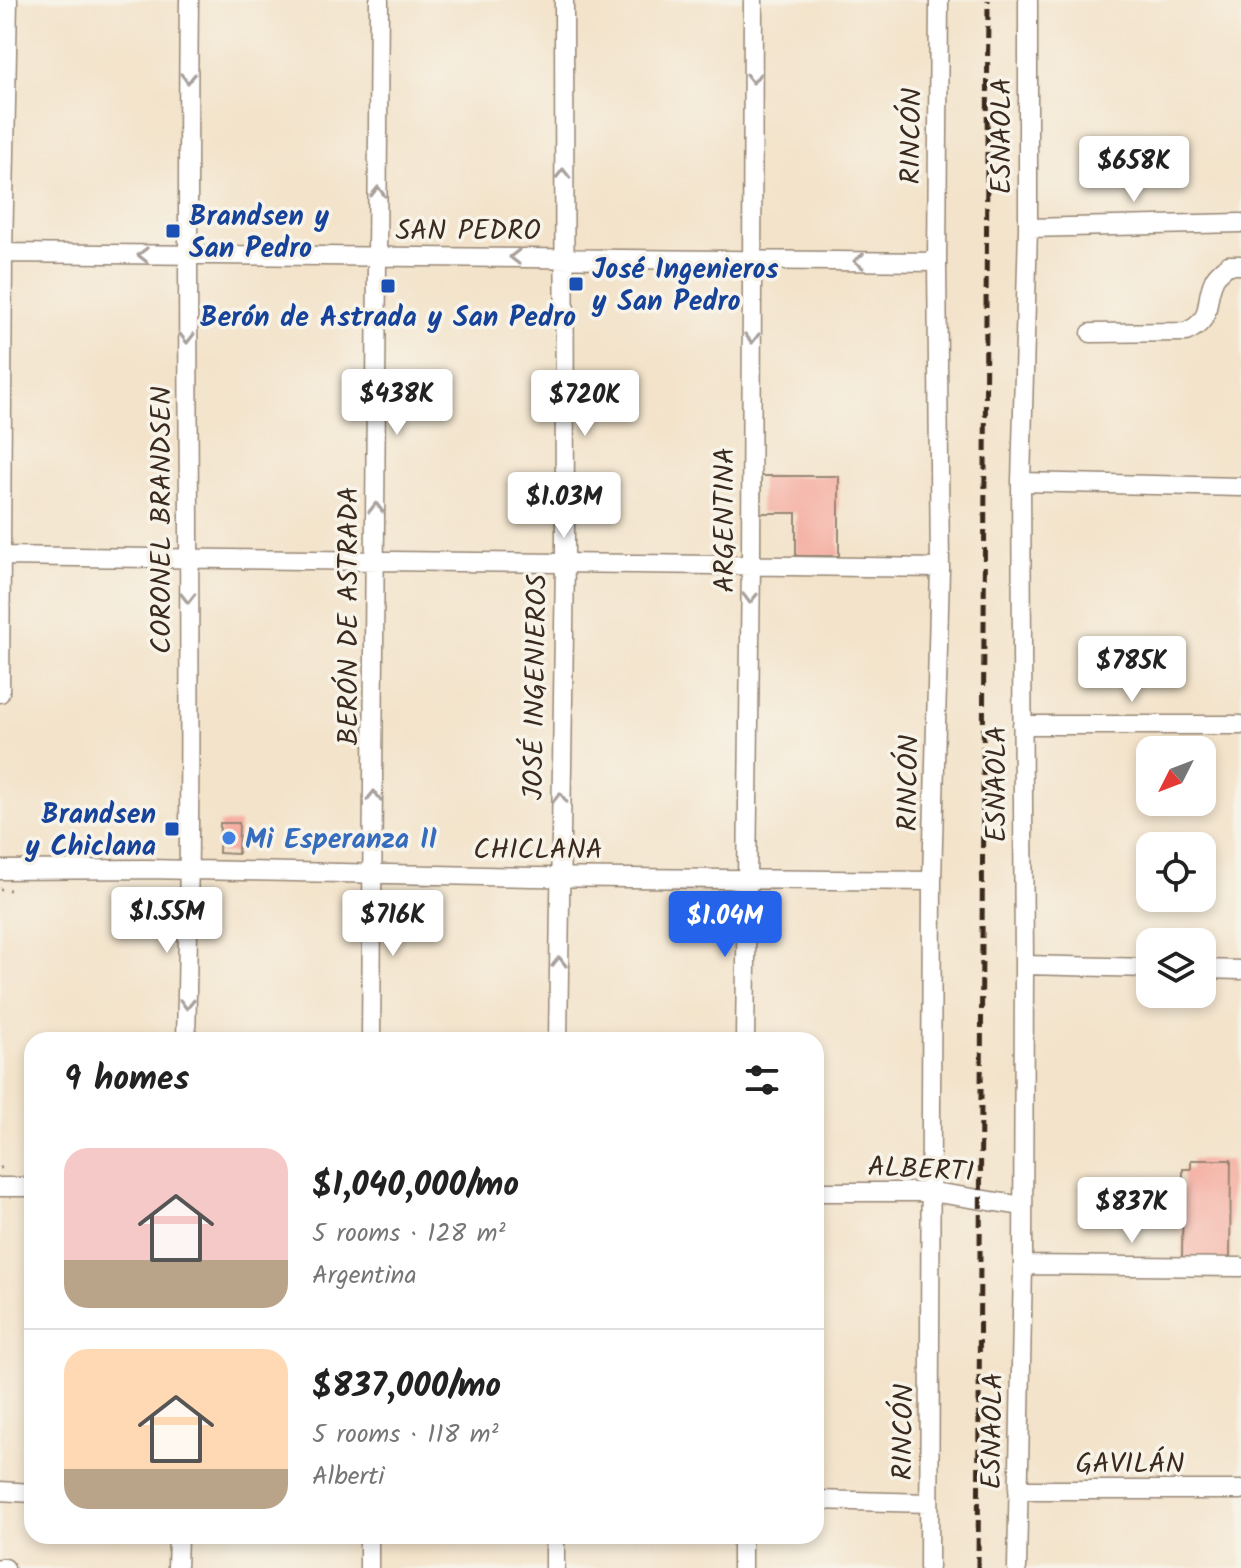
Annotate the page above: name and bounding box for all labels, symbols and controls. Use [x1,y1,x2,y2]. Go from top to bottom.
one-way arrow [179,72,197,85]
one-way arrow [744,72,762,85]
street label: ESNAOLA [980,78,1025,194]
street label: RINCÓN [889,87,936,185]
pin: $658K [1078,136,1190,204]
text: $658K [1097,141,1171,183]
one-way arrow [554,167,572,180]
one-way arrow [369,185,386,198]
place label: Brandsen y San Pedro [189,195,330,272]
street label: SAN PEDRO [395,209,541,254]
marker: Brandsen y San Pedro [164,222,182,240]
one-way arrow [136,246,149,264]
one-way arrow [508,248,521,266]
place label: José Ingenieros y San Pedro [591,248,779,325]
one-way arrow [852,252,865,270]
marker: José Ingenieros y San Pedro [567,275,585,293]
marker: Berón de Astrada y San Pedro [379,277,397,295]
place label: Berón de Astrada y San Pedro [200,296,576,341]
one-way arrow [178,332,196,345]
one-way arrow [743,332,761,345]
pin: $438K [341,369,453,437]
pin: $720K [529,370,641,438]
text: $438K [360,374,434,416]
text: $720K [549,375,621,417]
street label: CORONEL BRANDSEN [140,386,185,654]
street label: ARGENTINA [703,447,748,593]
pin: $1.03M [499,472,629,540]
text: $1.03M [526,477,602,519]
street label: BERÓN DE ASTRADA [327,487,372,745]
one-way arrow [367,501,385,514]
street label: JOSÉ INGENIEROS [512,573,561,801]
one-way arrow [179,592,197,605]
one-way arrow [741,592,759,605]
pin: $785K [1076,636,1188,704]
text: $785K [1096,641,1168,683]
street label: ESNAOLA [975,726,1020,842]
street label: RINCÓN [886,734,933,832]
north arrow [1136,736,1216,816]
map controls [1136,736,1216,1008]
one-way arrow [365,789,382,802]
one-way arrow [551,791,569,804]
place label: Brandsen y Chiclana [24,793,156,870]
place label: Mi Esperanza II [245,818,438,863]
marker: Brandsen y Chiclana [163,820,181,838]
street label: CHICLANA [473,828,603,873]
marker: Mi Esperanza II [220,829,238,847]
button: locate [1136,832,1216,912]
pin: $1.55M [102,887,232,955]
pin: $716K [337,890,449,958]
pin: $1.04M [660,891,790,959]
text: $1.55M [129,892,205,934]
text: $716K [360,895,426,937]
text: $1.04M [687,896,763,938]
button: layers [1136,928,1216,1008]
one-way arrow [550,955,567,968]
one-way arrow [178,998,195,1011]
text: 9 homes [64,1053,189,1107]
icon: filters [740,1058,784,1102]
street label: ALBERTI [866,1145,975,1196]
text: $1,040,000/mo [312,1159,519,1213]
pin: $837K [1076,1177,1188,1245]
icon: home [128,1180,224,1276]
text: $837K [1096,1182,1168,1224]
text: 5 rooms · 128 m² [312,1213,505,1255]
text: Argentina [312,1255,417,1297]
text: $837,000/mo [312,1360,501,1414]
street label: ESNAOLA [970,1372,1017,1490]
icon: home [128,1381,224,1477]
street label: RINCÓN [881,1383,928,1481]
text: 5 rooms · 118 m² [312,1414,498,1456]
street label: GAVILÁN [1076,1442,1185,1487]
text: Alberti [312,1456,384,1498]

